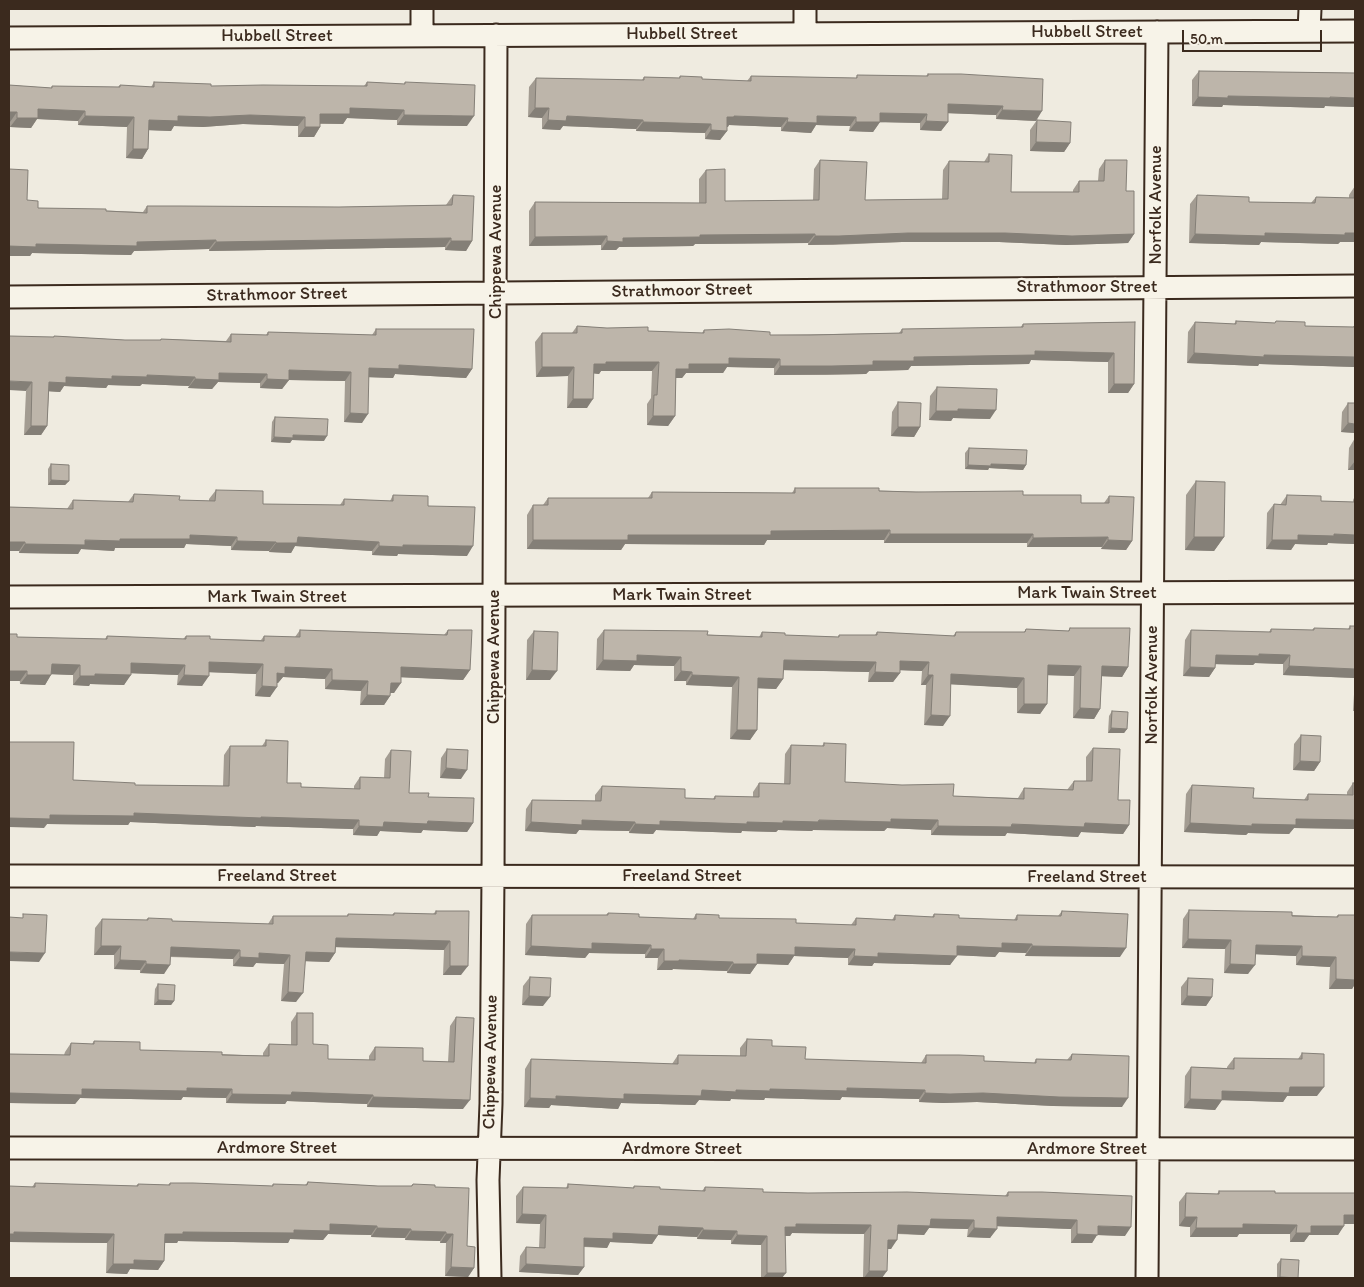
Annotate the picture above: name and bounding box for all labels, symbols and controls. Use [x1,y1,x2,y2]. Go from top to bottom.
scale bar [1184,20,1324,52]
street label: Hubbell Street [1031,21,1143,43]
street label: Hubbell Street [626,23,738,45]
street label: Hubbell Street [221,25,333,47]
text: 50 m [1190,30,1223,48]
street label: Norfolk Avenue [1145,145,1167,265]
street label: Chippewa Avenue [485,185,507,319]
street label: Strathmoor Street [1016,276,1158,298]
street label: Strathmoor Street [611,279,753,303]
street label: Strathmoor Street [206,283,348,307]
street label: Mark Twain Street [1017,582,1157,604]
street label: Mark Twain Street [612,584,752,606]
street label: Mark Twain Street [207,586,347,608]
street label: Chippewa Avenue [483,590,505,724]
street label: Norfolk Avenue [1141,625,1163,745]
street label: Freeland Street [217,865,337,887]
street label: Freeland Street [622,865,742,887]
street label: Freeland Street [1027,866,1147,888]
street label: Chippewa Avenue [479,994,503,1130]
street label: Ardmore Street [217,1137,337,1159]
street label: Ardmore Street [622,1138,742,1160]
street label: Ardmore Street [1027,1138,1147,1160]

